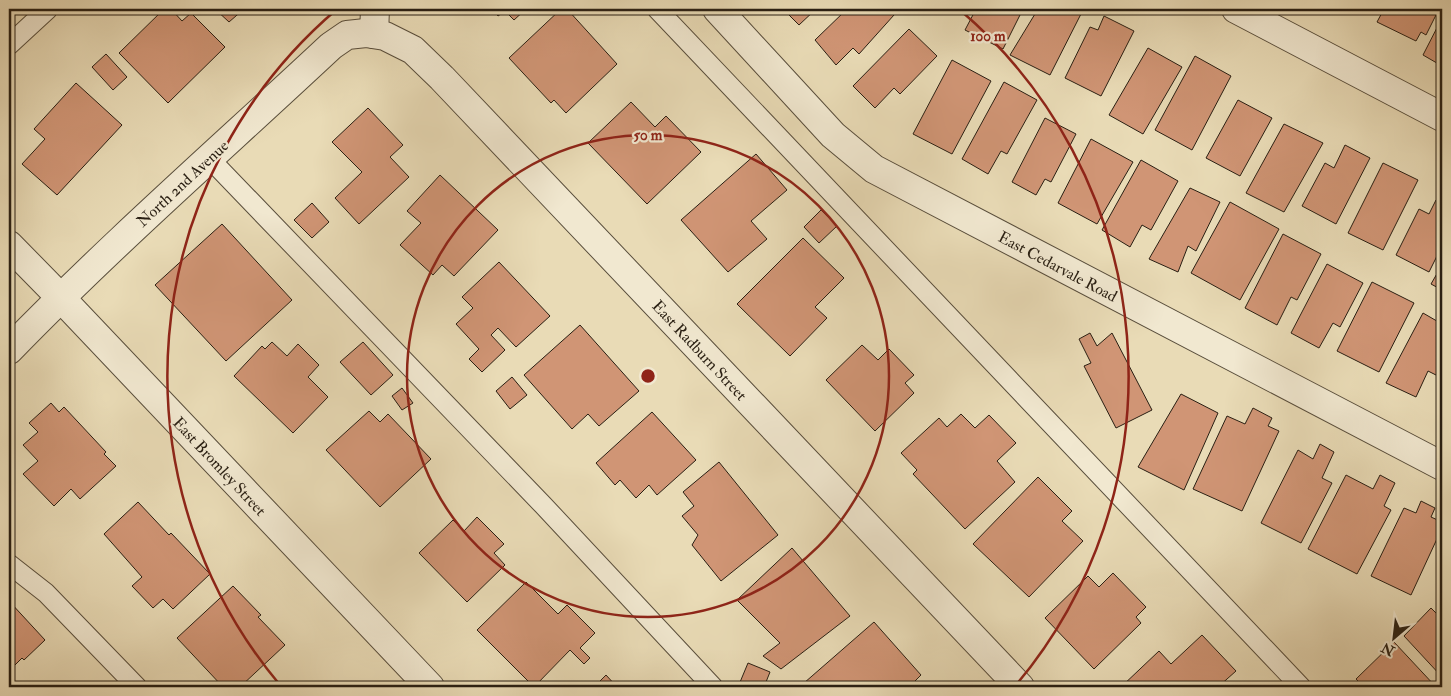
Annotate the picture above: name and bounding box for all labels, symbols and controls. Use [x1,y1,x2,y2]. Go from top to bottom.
text: 100 m [970,27,1006,46]
text: 50 m [634,126,663,145]
street label: North 2nd Avenue [133,136,233,231]
street label: East Cedarvale Road [995,227,1121,307]
street label: East Radburn Street [648,296,751,405]
centre of rings [639,367,657,385]
street label: East Bromley Street [168,413,270,520]
north arrow [1368,614,1418,664]
text: N [1378,638,1399,660]

